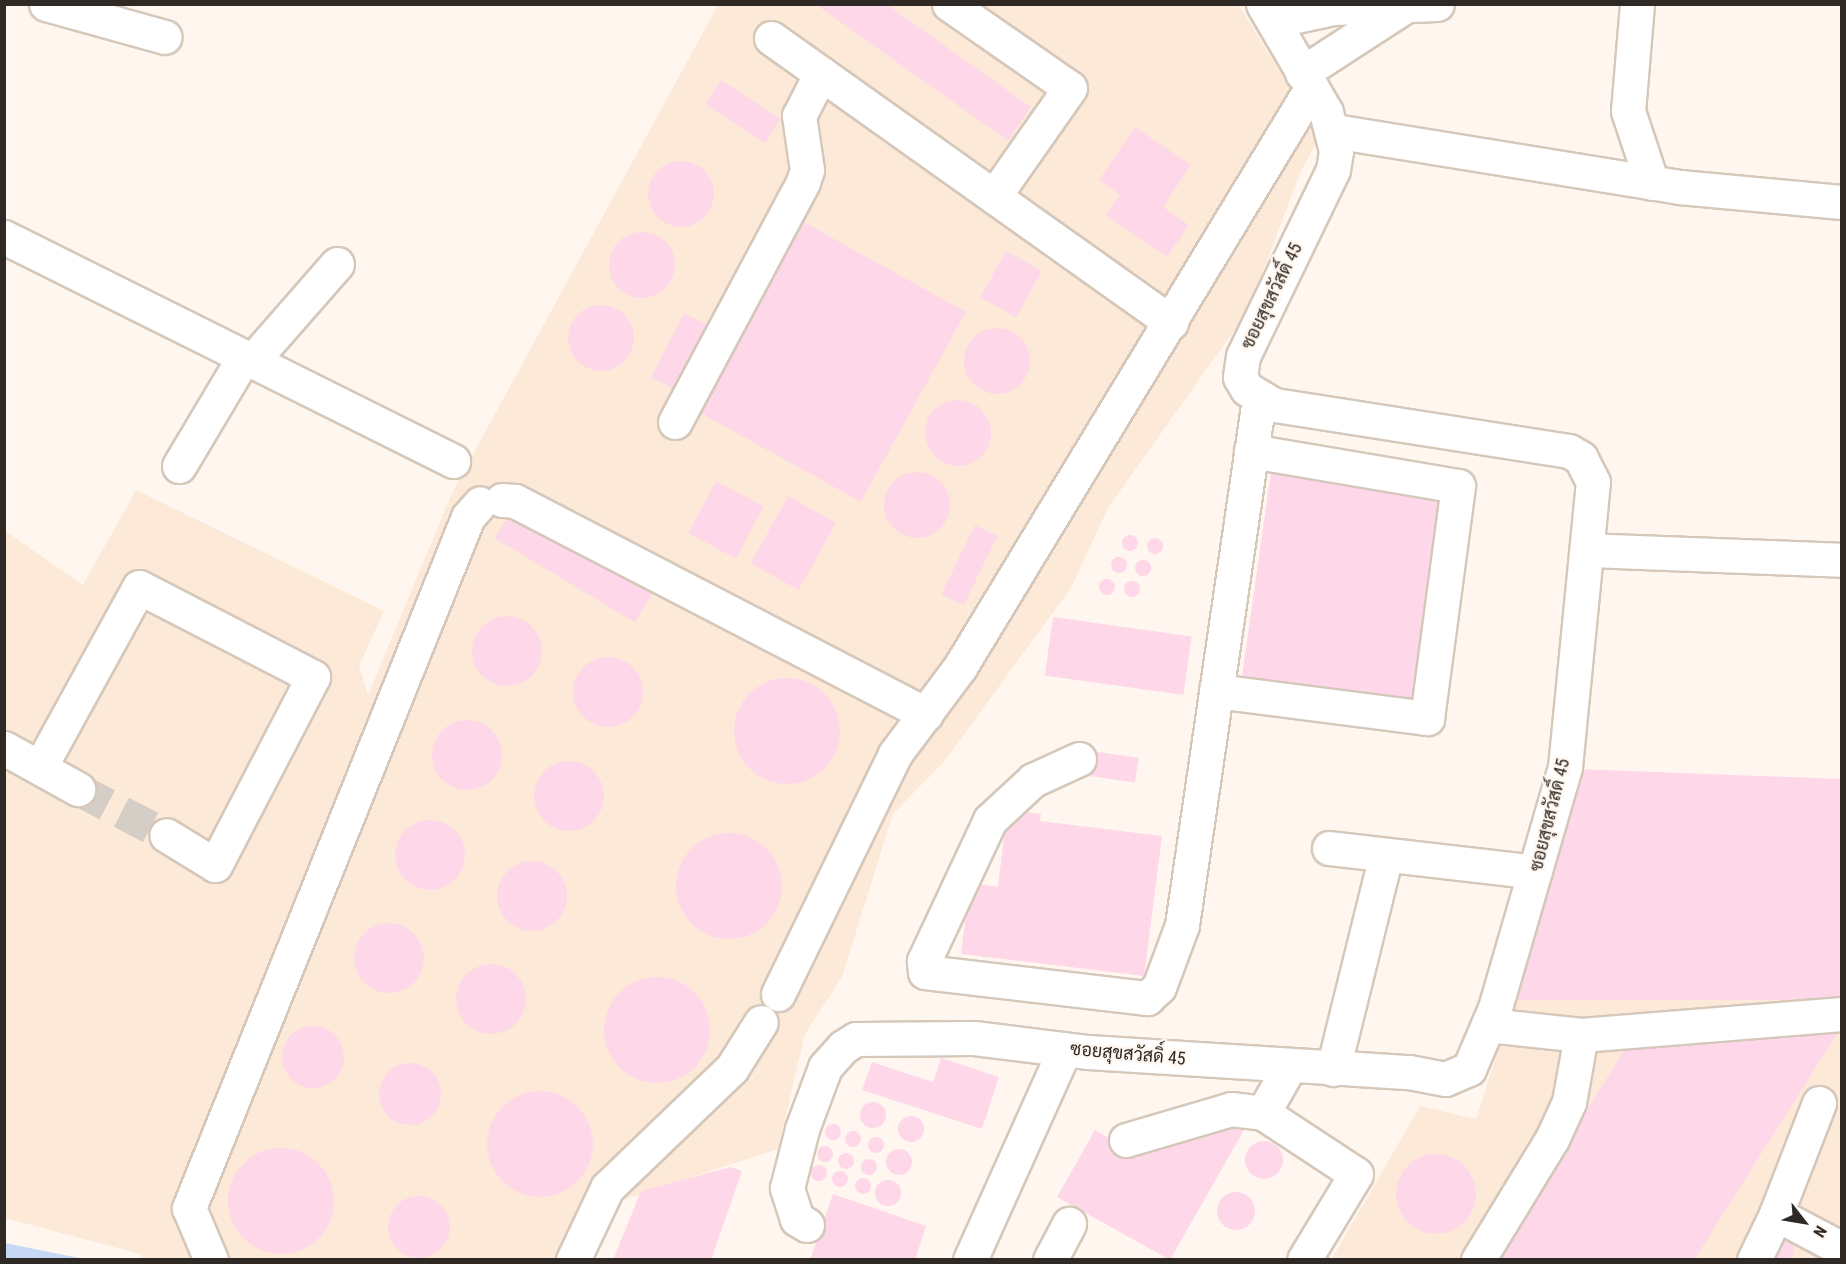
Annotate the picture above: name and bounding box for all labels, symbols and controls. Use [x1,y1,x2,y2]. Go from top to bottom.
street label: ซอยสุขสวัสดิ์ 45 [1237,239,1307,353]
street label: ซอยสุขสวัสดิ์ 45 [1526,756,1574,874]
street label: ซอยสุขสวัสดิ์ 45 [1069,1038,1187,1070]
north arrow [1774,1192,1834,1252]
text: N [1809,1222,1831,1241]

